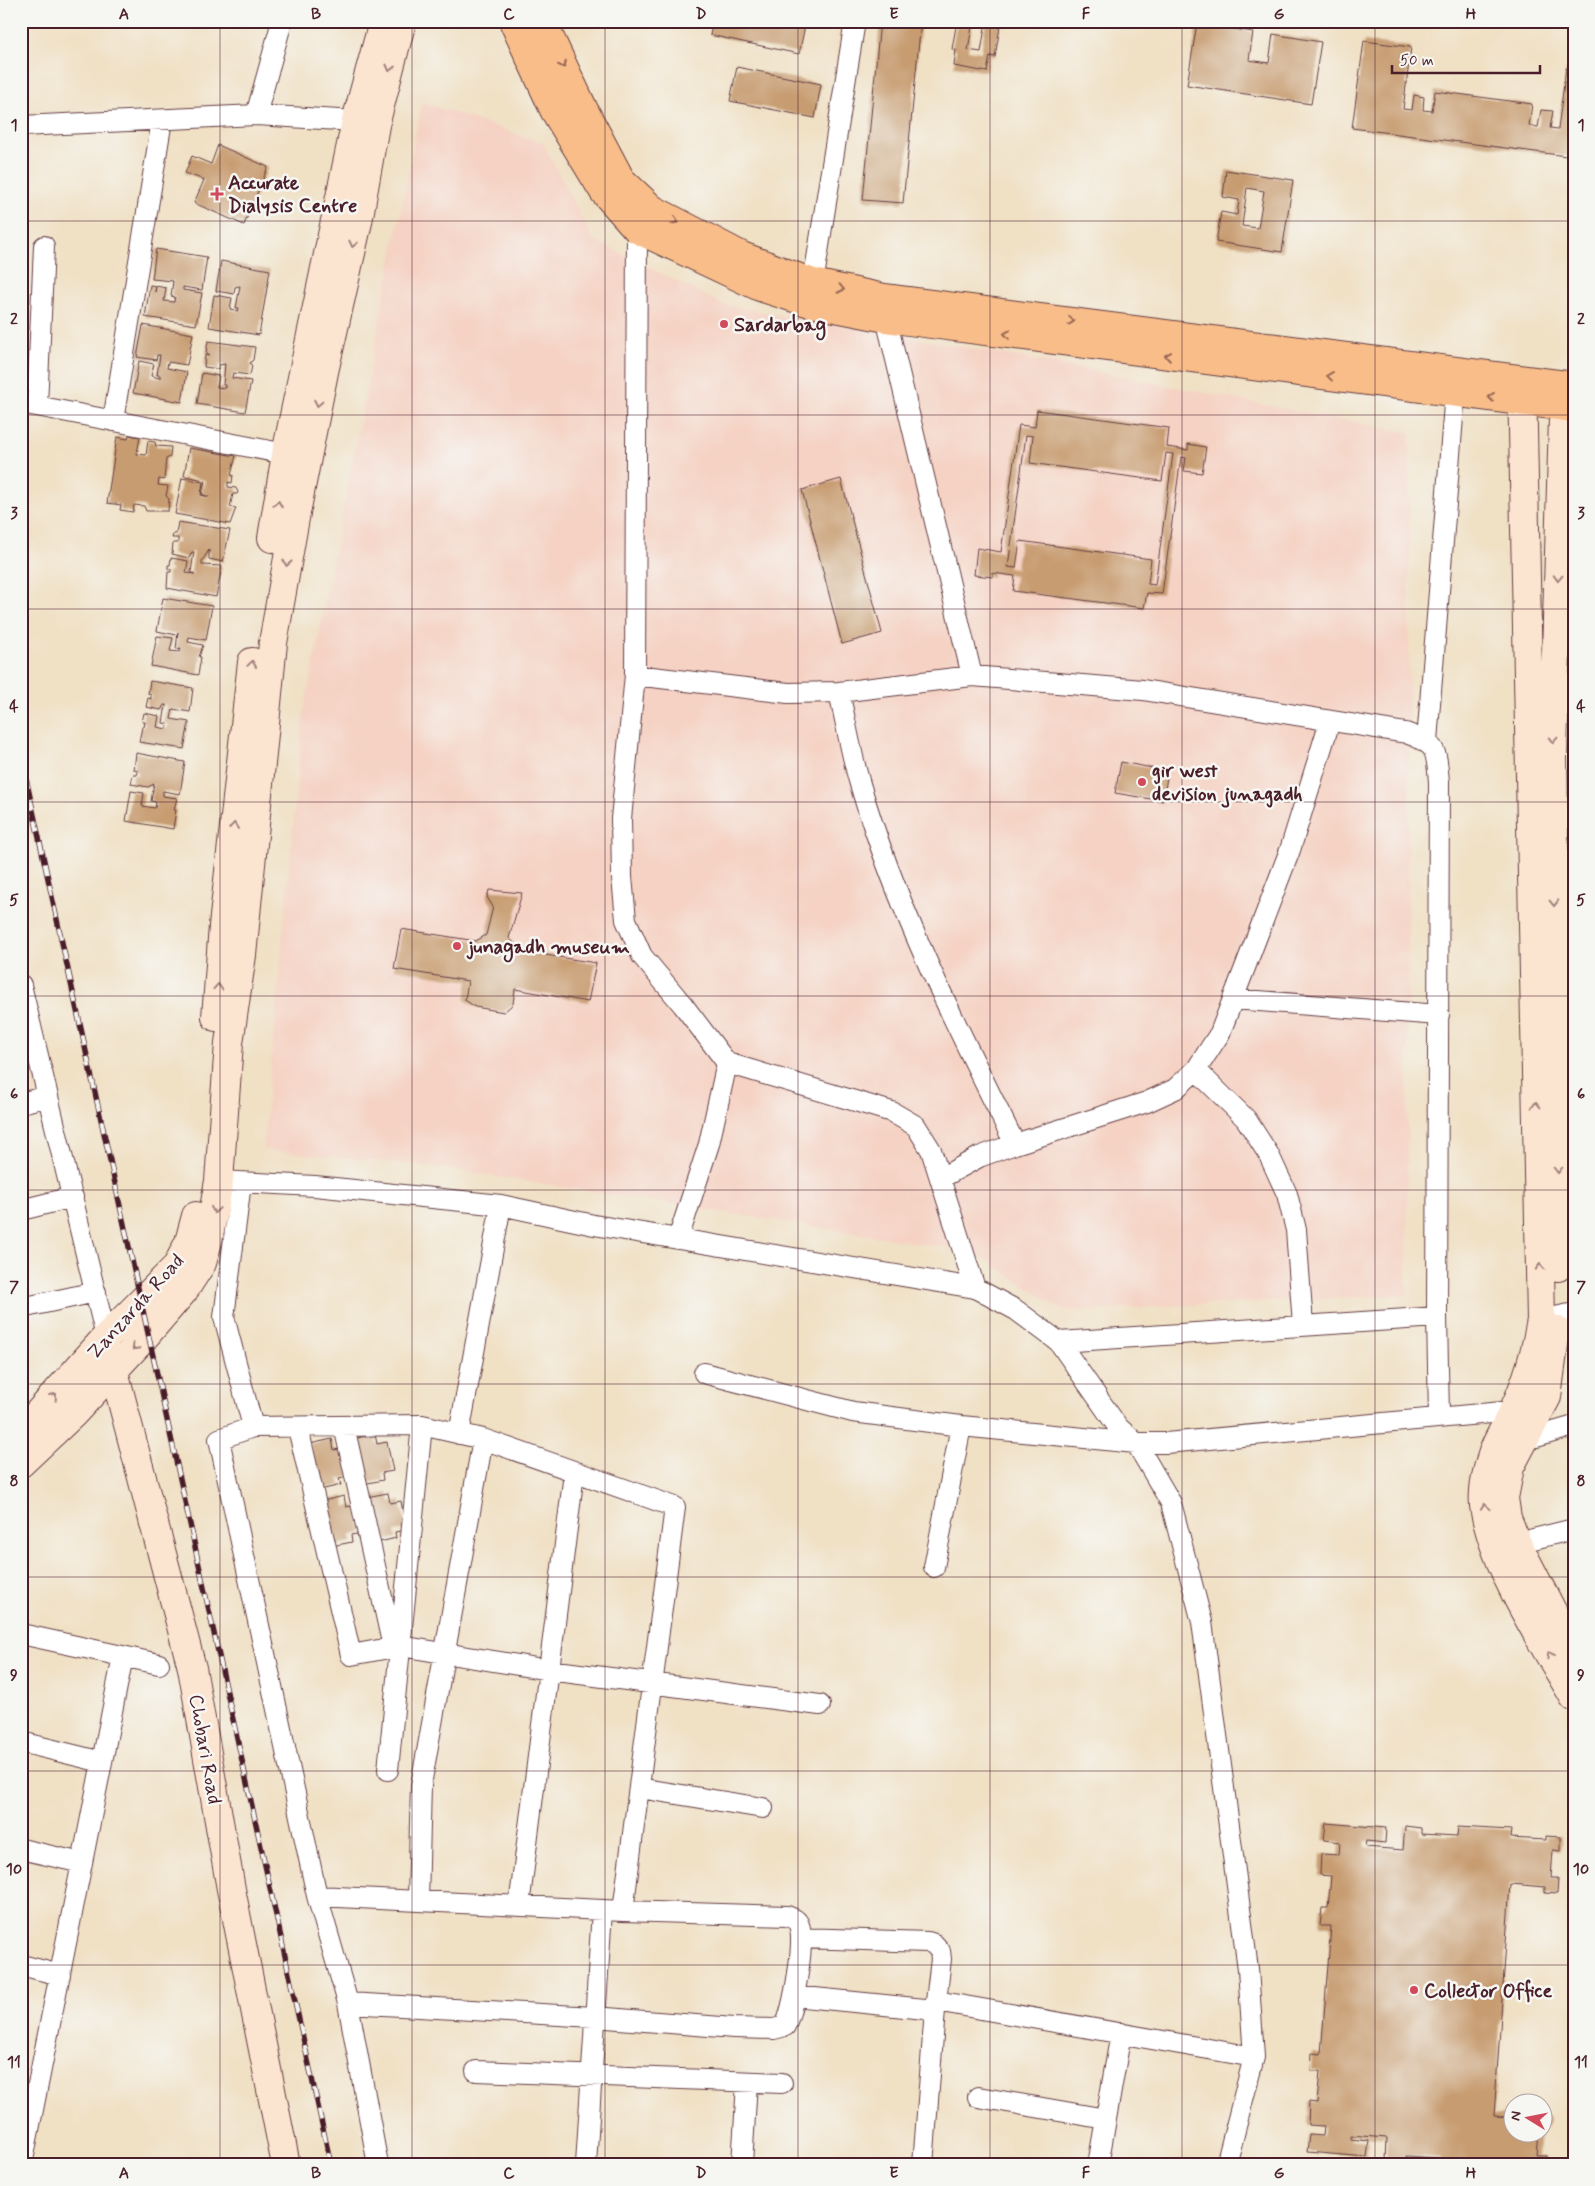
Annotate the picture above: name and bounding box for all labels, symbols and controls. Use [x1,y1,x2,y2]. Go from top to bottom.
text: A [119,4,129,25]
text: B [311,4,321,25]
text: C [503,4,515,25]
text: D [695,4,707,25]
text: E [889,4,899,25]
text: F [1082,4,1091,25]
text: G [1274,4,1285,25]
text: H [1466,4,1477,25]
scale bar [1392,42,1540,74]
text: 50 m [1400,51,1434,71]
one-way arrow [556,60,567,69]
one-way arrow [385,64,395,72]
text: 1 [10,115,18,136]
text: 1 [1577,115,1585,136]
place label: Accurate Dialysis Centre [228,170,357,220]
marker: Accurate Dialysis Centre [210,187,224,201]
one-way arrow [670,215,679,225]
one-way arrow [348,240,358,249]
one-way arrow [837,283,846,294]
text: 2 [10,309,18,330]
text: 2 [1577,309,1585,330]
place label: Sardarbag [734,312,826,341]
one-way arrow [1068,315,1076,326]
marker: Sardarbag [718,318,730,330]
one-way arrow [1003,330,1012,340]
one-way arrow [1164,351,1172,362]
one-way arrow [1325,372,1334,382]
one-way arrow [1486,392,1494,403]
one-way arrow [313,399,323,408]
one-way arrow [272,499,283,507]
text: 3 [10,503,18,524]
text: 3 [1577,503,1585,524]
one-way arrow [282,558,292,567]
one-way arrow [1553,574,1563,582]
one-way arrow [246,660,257,668]
text: 4 [9,696,19,717]
text: 4 [1576,696,1586,717]
one-way arrow [1548,736,1558,744]
place label: gir west devision junagadh [1152,758,1303,808]
marker: gir west devision junagadh [1136,776,1148,788]
one-way arrow [228,821,239,829]
text: 5 [9,890,19,911]
text: 5 [1576,890,1586,911]
one-way arrow [1549,899,1559,907]
place label: junagadh museum [466,934,630,963]
marker: junagadh museum [451,940,463,952]
one-way arrow [213,983,224,991]
text: 6 [10,1084,18,1105]
text: 6 [1577,1084,1585,1105]
one-way arrow [1531,1101,1541,1108]
one-way arrow [1553,1166,1564,1174]
one-way arrow [210,1206,221,1214]
street label: Zanzarda Road [81,1248,191,1366]
one-way arrow [1534,1263,1545,1271]
text: 7 [9,1277,19,1298]
text: 7 [1576,1277,1586,1298]
one-way arrow [132,1342,141,1351]
one-way arrow [49,1393,57,1402]
text: 8 [9,1471,19,1492]
text: 8 [1576,1471,1586,1492]
one-way arrow [1480,1503,1491,1511]
one-way arrow [1546,1651,1556,1660]
text: 9 [10,1665,18,1686]
text: 9 [1577,1665,1585,1686]
street label: Chobari Road [182,1692,227,1806]
text: 10 [6,1859,22,1880]
text: 10 [1573,1859,1589,1880]
place label: Collector Office [1424,1978,1552,2005]
marker: Collector Office [1408,1984,1420,1996]
text: 11 [7,2052,21,2073]
text: 11 [1574,2052,1588,2073]
north arrow [1502,2094,1552,2144]
text: N [1507,2110,1526,2122]
text: A [119,2163,129,2184]
text: B [311,2163,321,2184]
text: C [503,2163,515,2184]
text: D [695,2163,707,2184]
text: E [889,2163,899,2184]
text: F [1082,2163,1091,2184]
text: G [1274,2163,1285,2184]
text: H [1466,2163,1477,2184]

